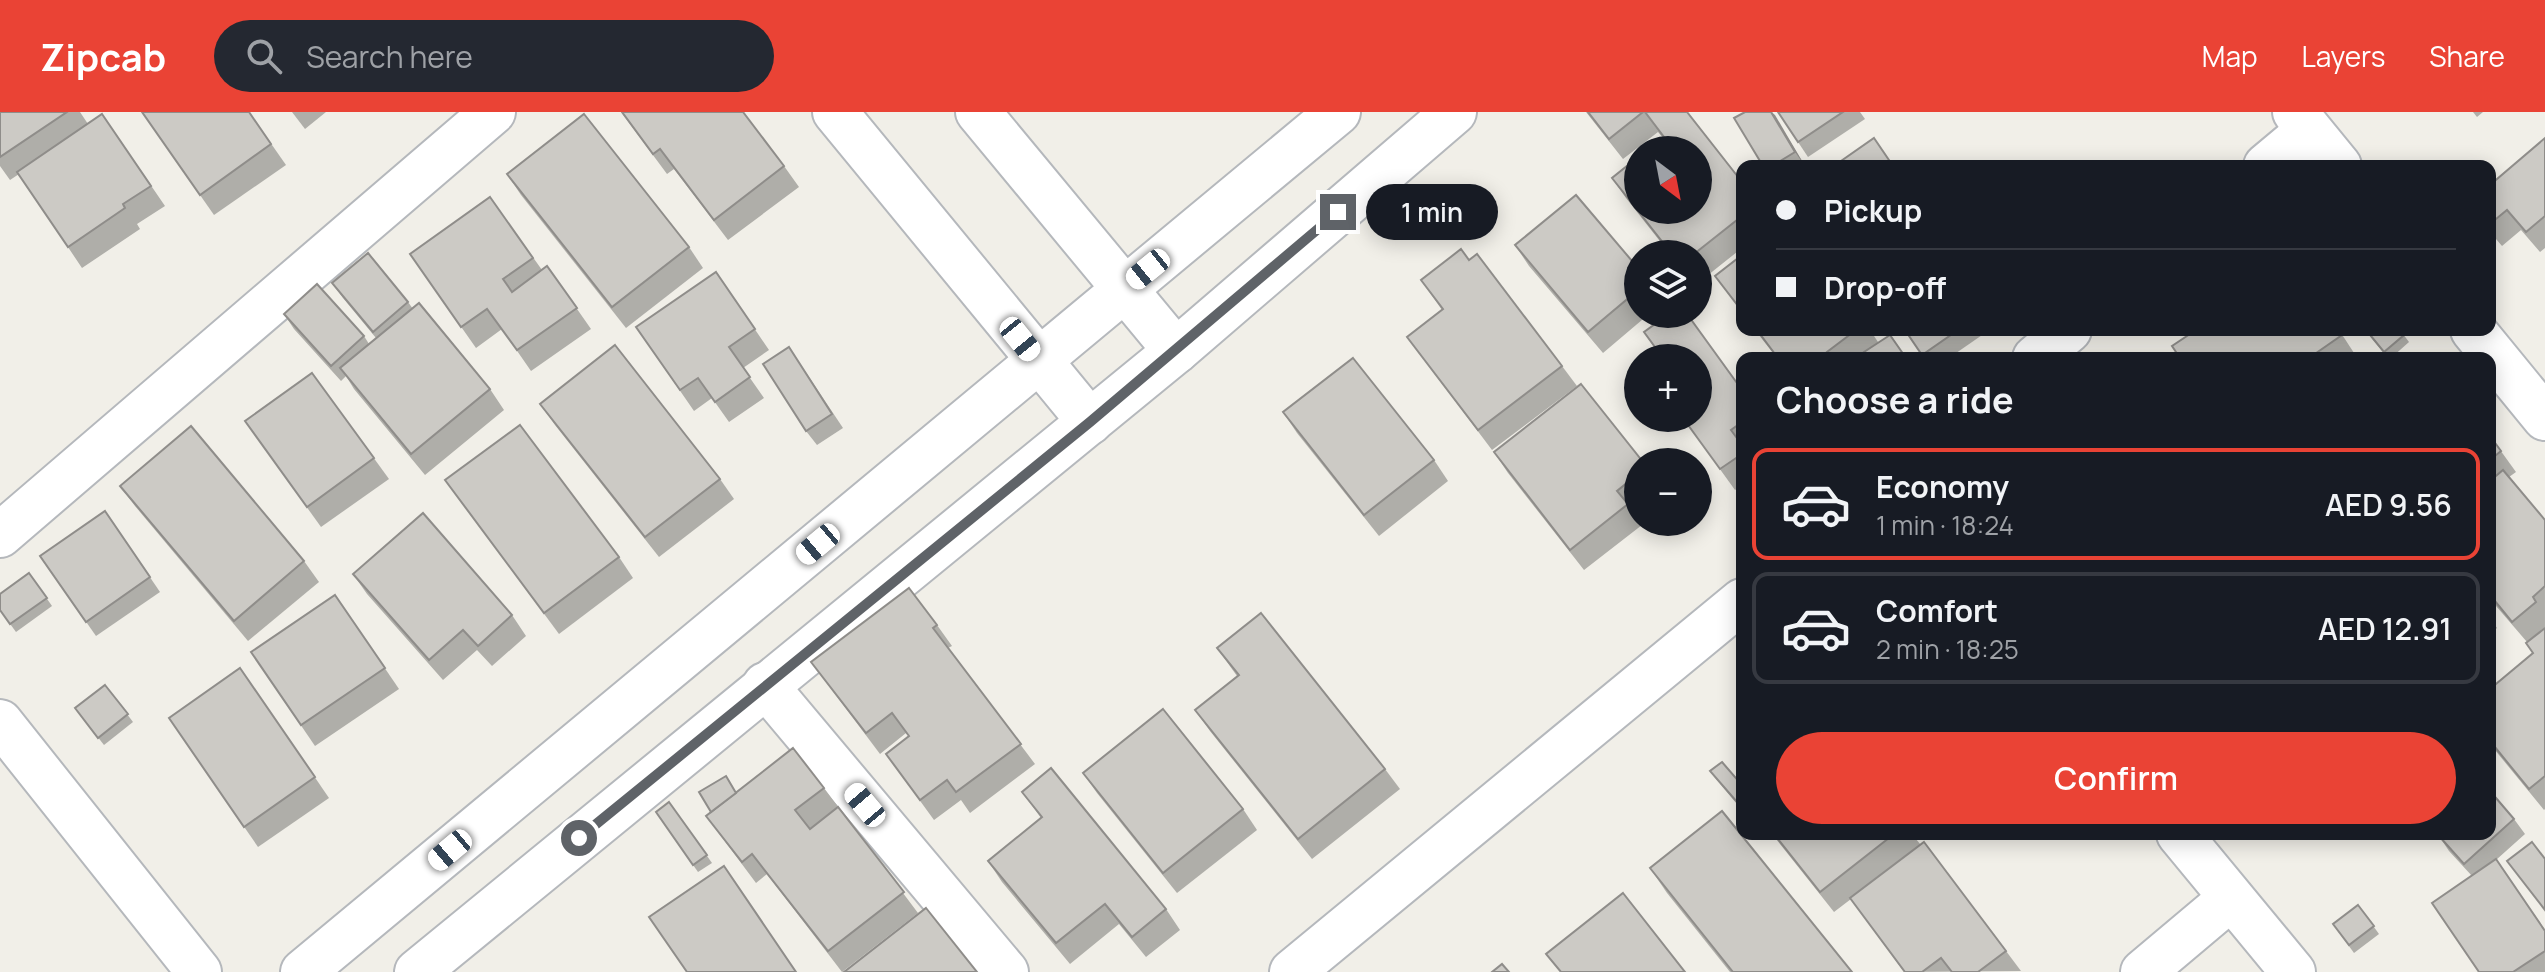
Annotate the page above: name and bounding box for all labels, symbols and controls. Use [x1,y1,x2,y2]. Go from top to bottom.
search box [214,20,774,92]
text: Zipcab [40,30,166,82]
icon: search [242,34,286,78]
text: Search here [306,36,473,77]
text: Map [2202,37,2258,75]
text: Layers [2302,37,2385,75]
text: Share [2429,37,2505,75]
north arrow [1624,136,1712,224]
map controls [1624,136,1712,536]
callout: 1 min [1366,184,1498,240]
text: Pickup [1824,190,1922,231]
route end [1320,194,1356,230]
text: 1 min [1401,194,1463,230]
button: layers [1624,240,1712,328]
car [1122,245,1174,293]
text: Drop-off [1824,267,1946,308]
car [996,313,1044,365]
button: + [1624,344,1712,432]
text: Choose a ride [1776,375,2014,424]
button: − [1624,448,1712,536]
text: Economy [1876,466,2009,507]
icon: car [1780,468,1852,540]
text: AED 9.56 [2325,484,2452,525]
text: 1 min · 18:24 [1876,507,2014,543]
car [792,519,844,569]
text: Comfort [1876,590,1998,631]
icon: car [1780,592,1852,664]
text: AED 12.91 [2318,608,2452,649]
text: 2 min · 18:25 [1876,631,2019,667]
button: Confirm [1776,732,2456,824]
car [840,779,890,831]
route start [561,820,597,856]
car [424,825,476,875]

